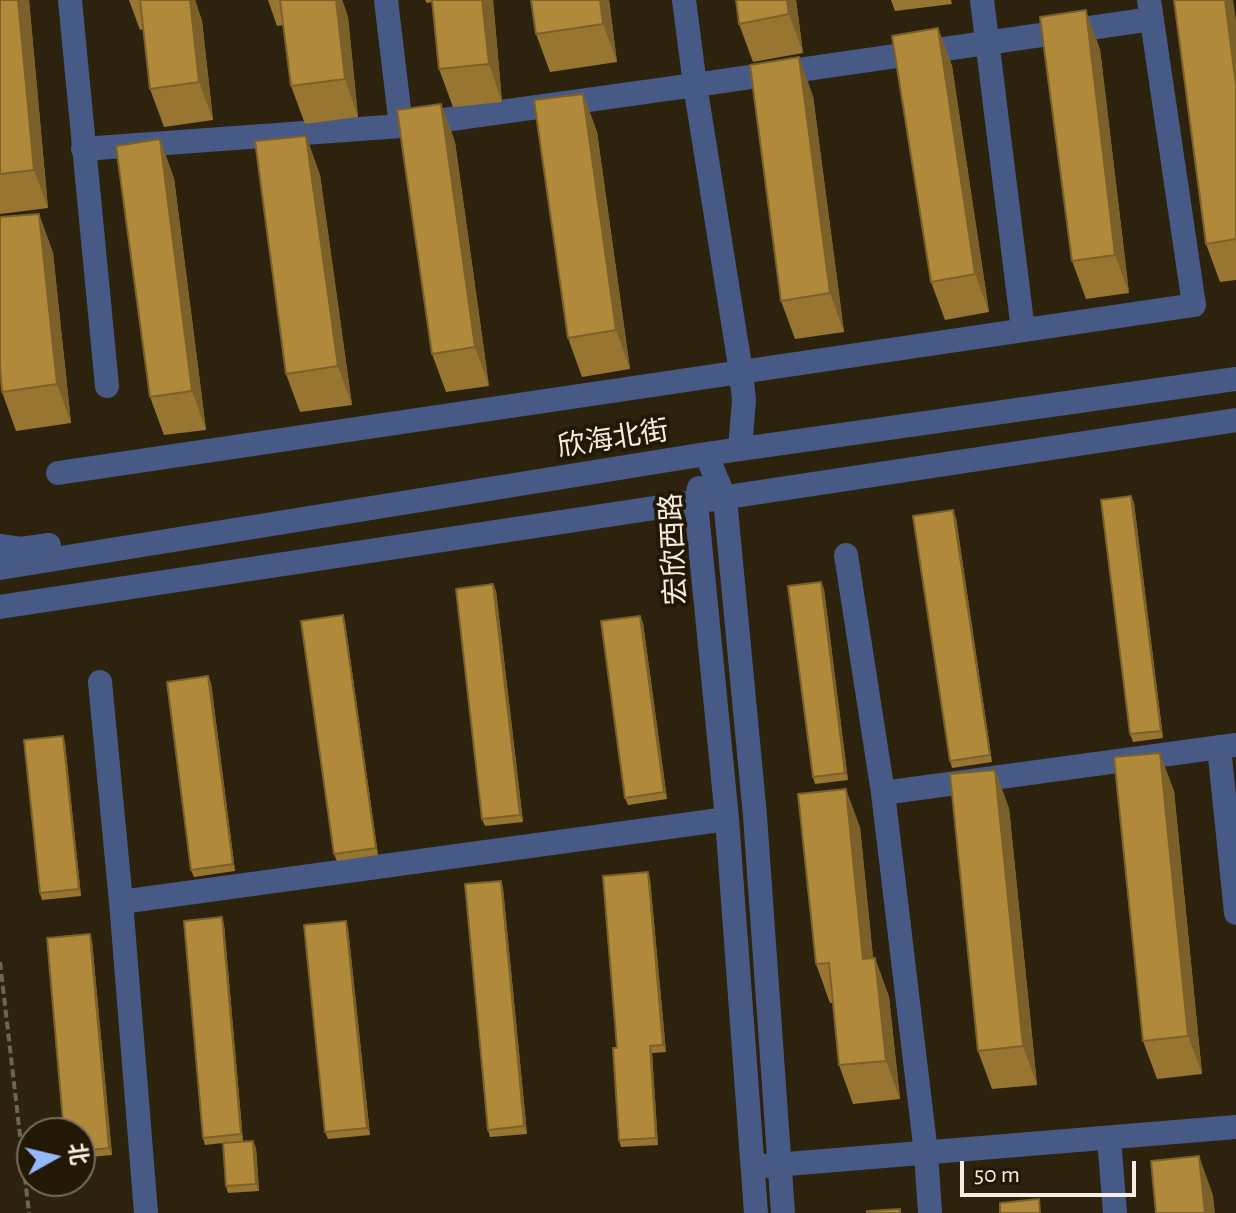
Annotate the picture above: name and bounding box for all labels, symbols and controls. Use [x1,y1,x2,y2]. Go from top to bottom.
street label: 欣海北街 [555,414,671,464]
street label: 宏欣西路 [654,492,694,606]
north arrow [16,1117,96,1197]
text: 北 [65,1141,90,1166]
scale bar [964,1145,1140,1195]
text: 50 m [974,1163,1020,1187]

